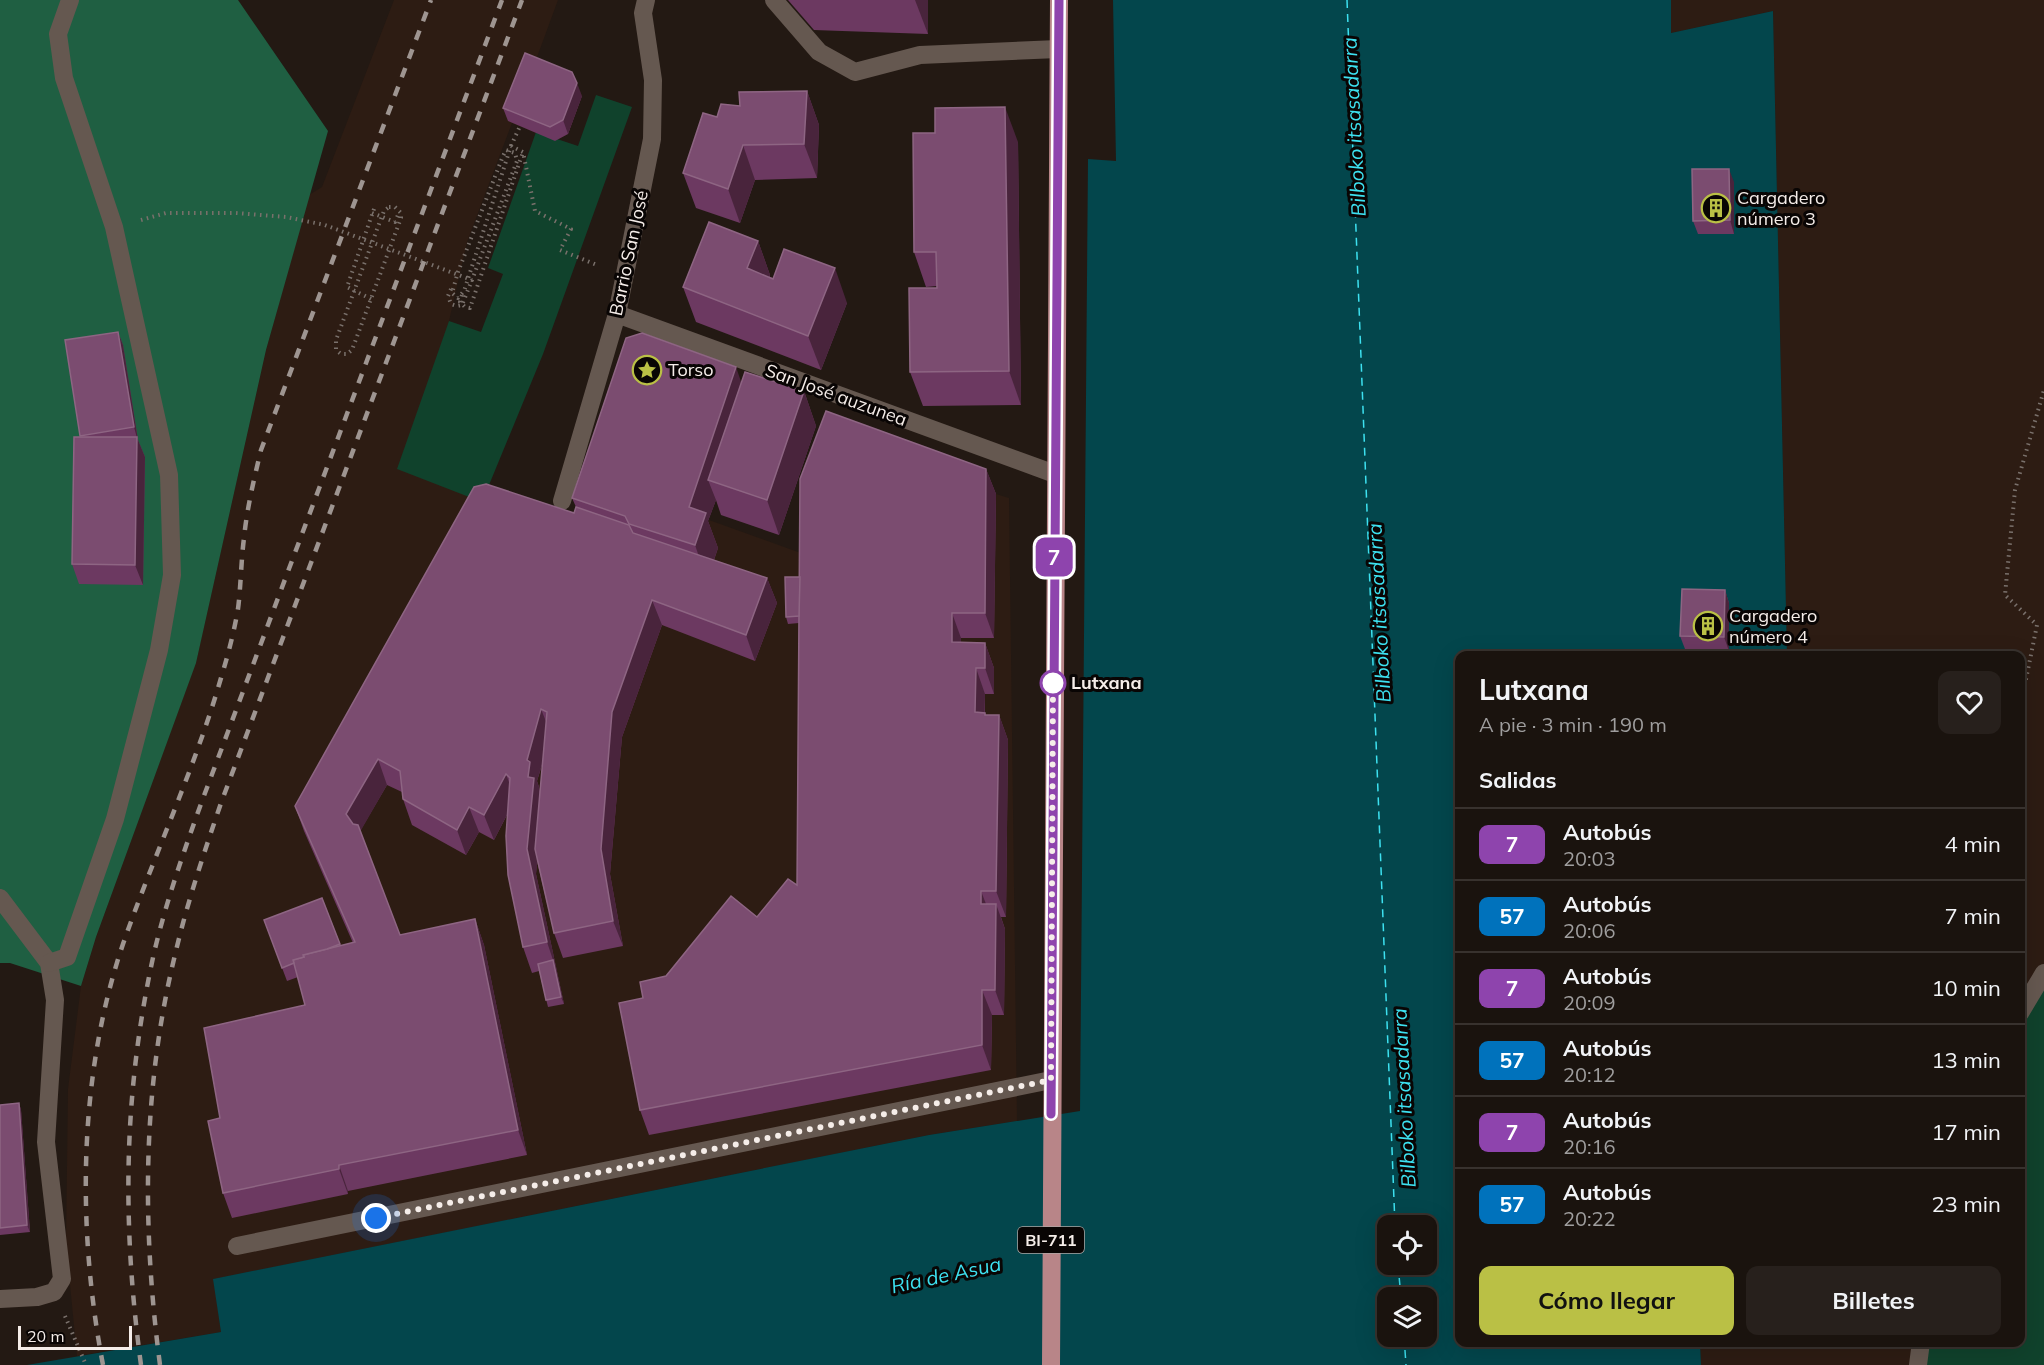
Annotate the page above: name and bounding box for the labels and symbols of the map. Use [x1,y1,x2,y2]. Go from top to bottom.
water label: Bilboko itsasadarra [1336,37,1371,217]
place label: Cargadero número 3 [1737,186,1825,230]
street label: Barrio San José [604,188,653,318]
building icon: Cargadero número 3 [1700,192,1732,224]
place icon: Torso [631,354,663,386]
place label: Torso [668,358,713,381]
street label: San José auzunea [762,358,910,431]
water label: Bilboko itsasadarra [1361,523,1396,703]
line badge: 7 [1034,538,1074,576]
place label: Cargadero número 4 [1729,604,1817,648]
building icon: Cargadero número 4 [1692,610,1724,642]
marker: Lutxana [1040,670,1066,696]
place label: Lutxana [1071,671,1142,694]
water label: Bilboko itsasadarra [1386,1008,1421,1188]
your location [361,1203,391,1233]
road number: BI-711 [1018,1227,1084,1253]
water label: Ría de Asua [889,1251,1003,1298]
scale bar [18,1323,132,1350]

